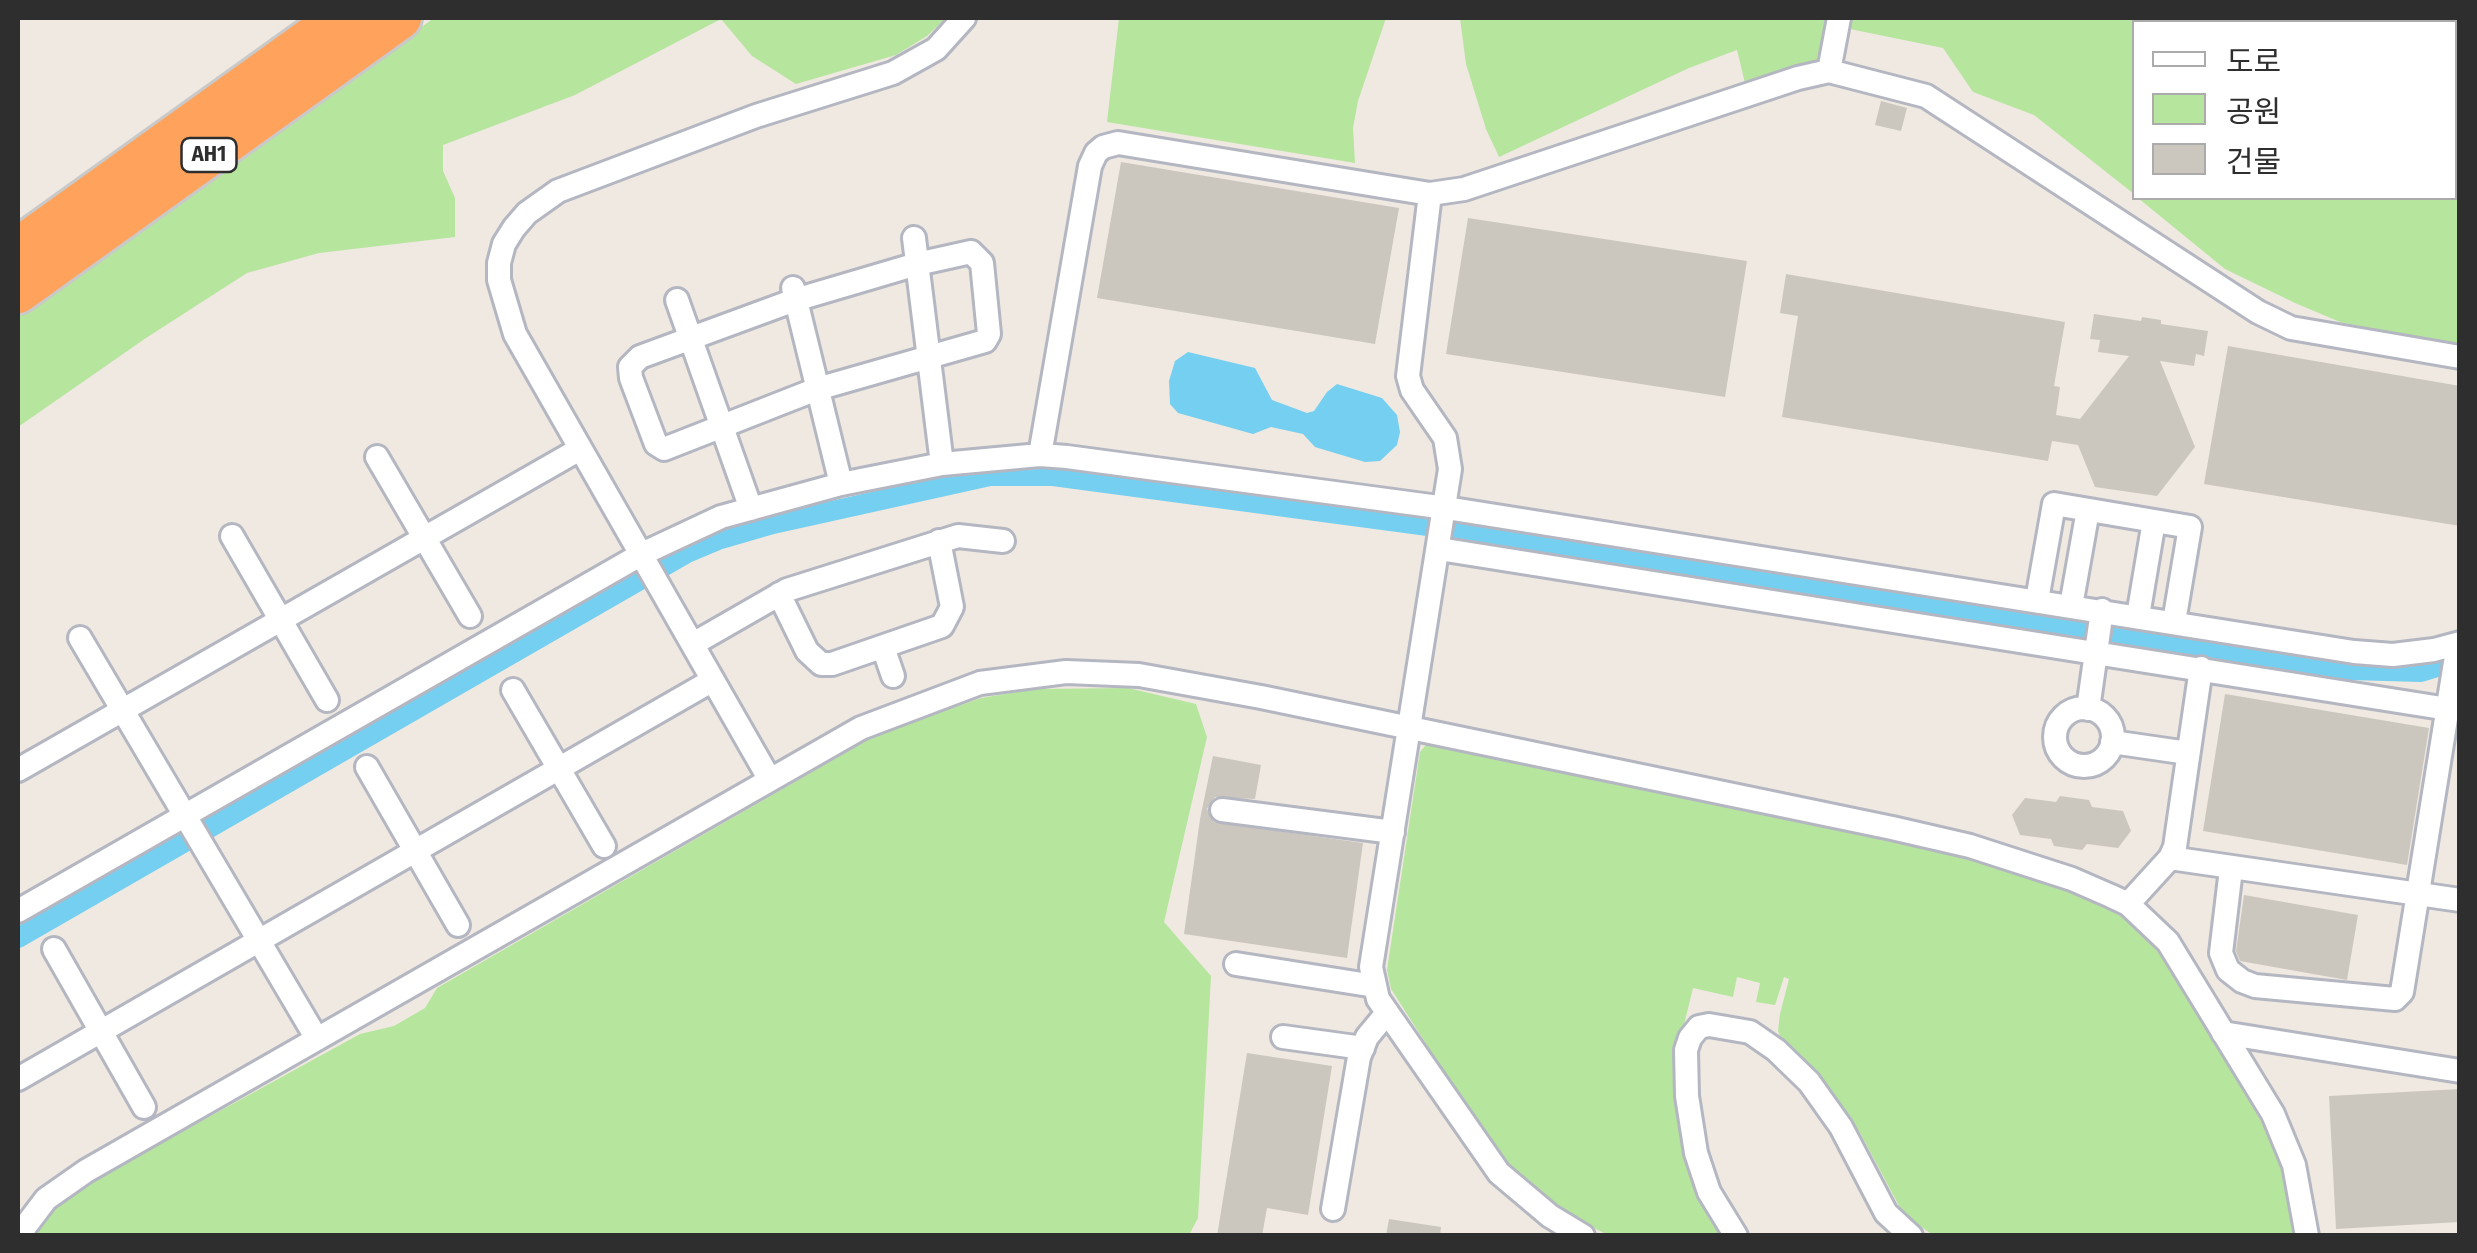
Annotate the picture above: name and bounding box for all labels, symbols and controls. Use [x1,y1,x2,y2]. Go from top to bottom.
legend [2132,20,2457,200]
text: 도로 [2226,44,2281,80]
text: 공원 [2226,94,2281,130]
road number: AH1 [182,138,236,172]
text: 건물 [2226,144,2281,180]

